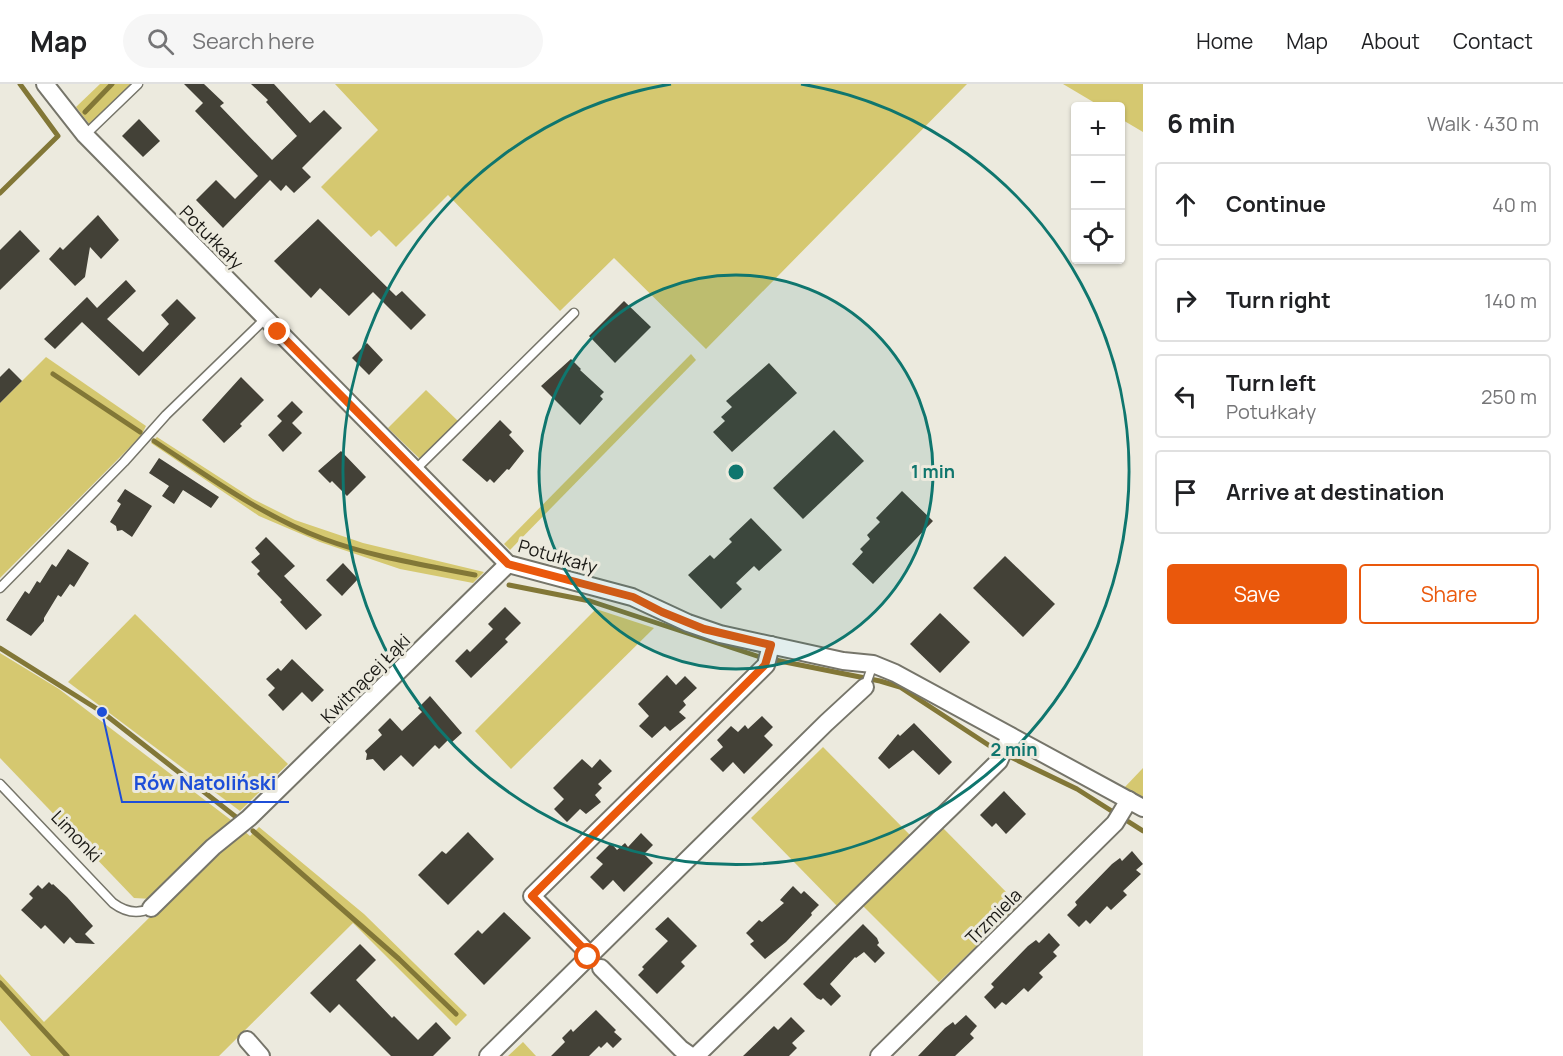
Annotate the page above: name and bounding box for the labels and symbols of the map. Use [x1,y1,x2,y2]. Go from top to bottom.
street label: Potułkały [175,200,250,275]
route end [264,318,290,344]
text: 1 min [911,459,955,483]
centre of rings [726,462,746,482]
street label: Potułkały [516,533,601,579]
street label: Kwitnącej Łąki [315,628,415,728]
text: 2 min [991,737,1037,761]
callout: Rów Natoliński [122,764,289,802]
text: Rów Natoliński [134,769,276,796]
street label: Limonki [46,805,108,867]
street label: Trzmiela [960,883,1026,949]
route start [574,943,600,969]

